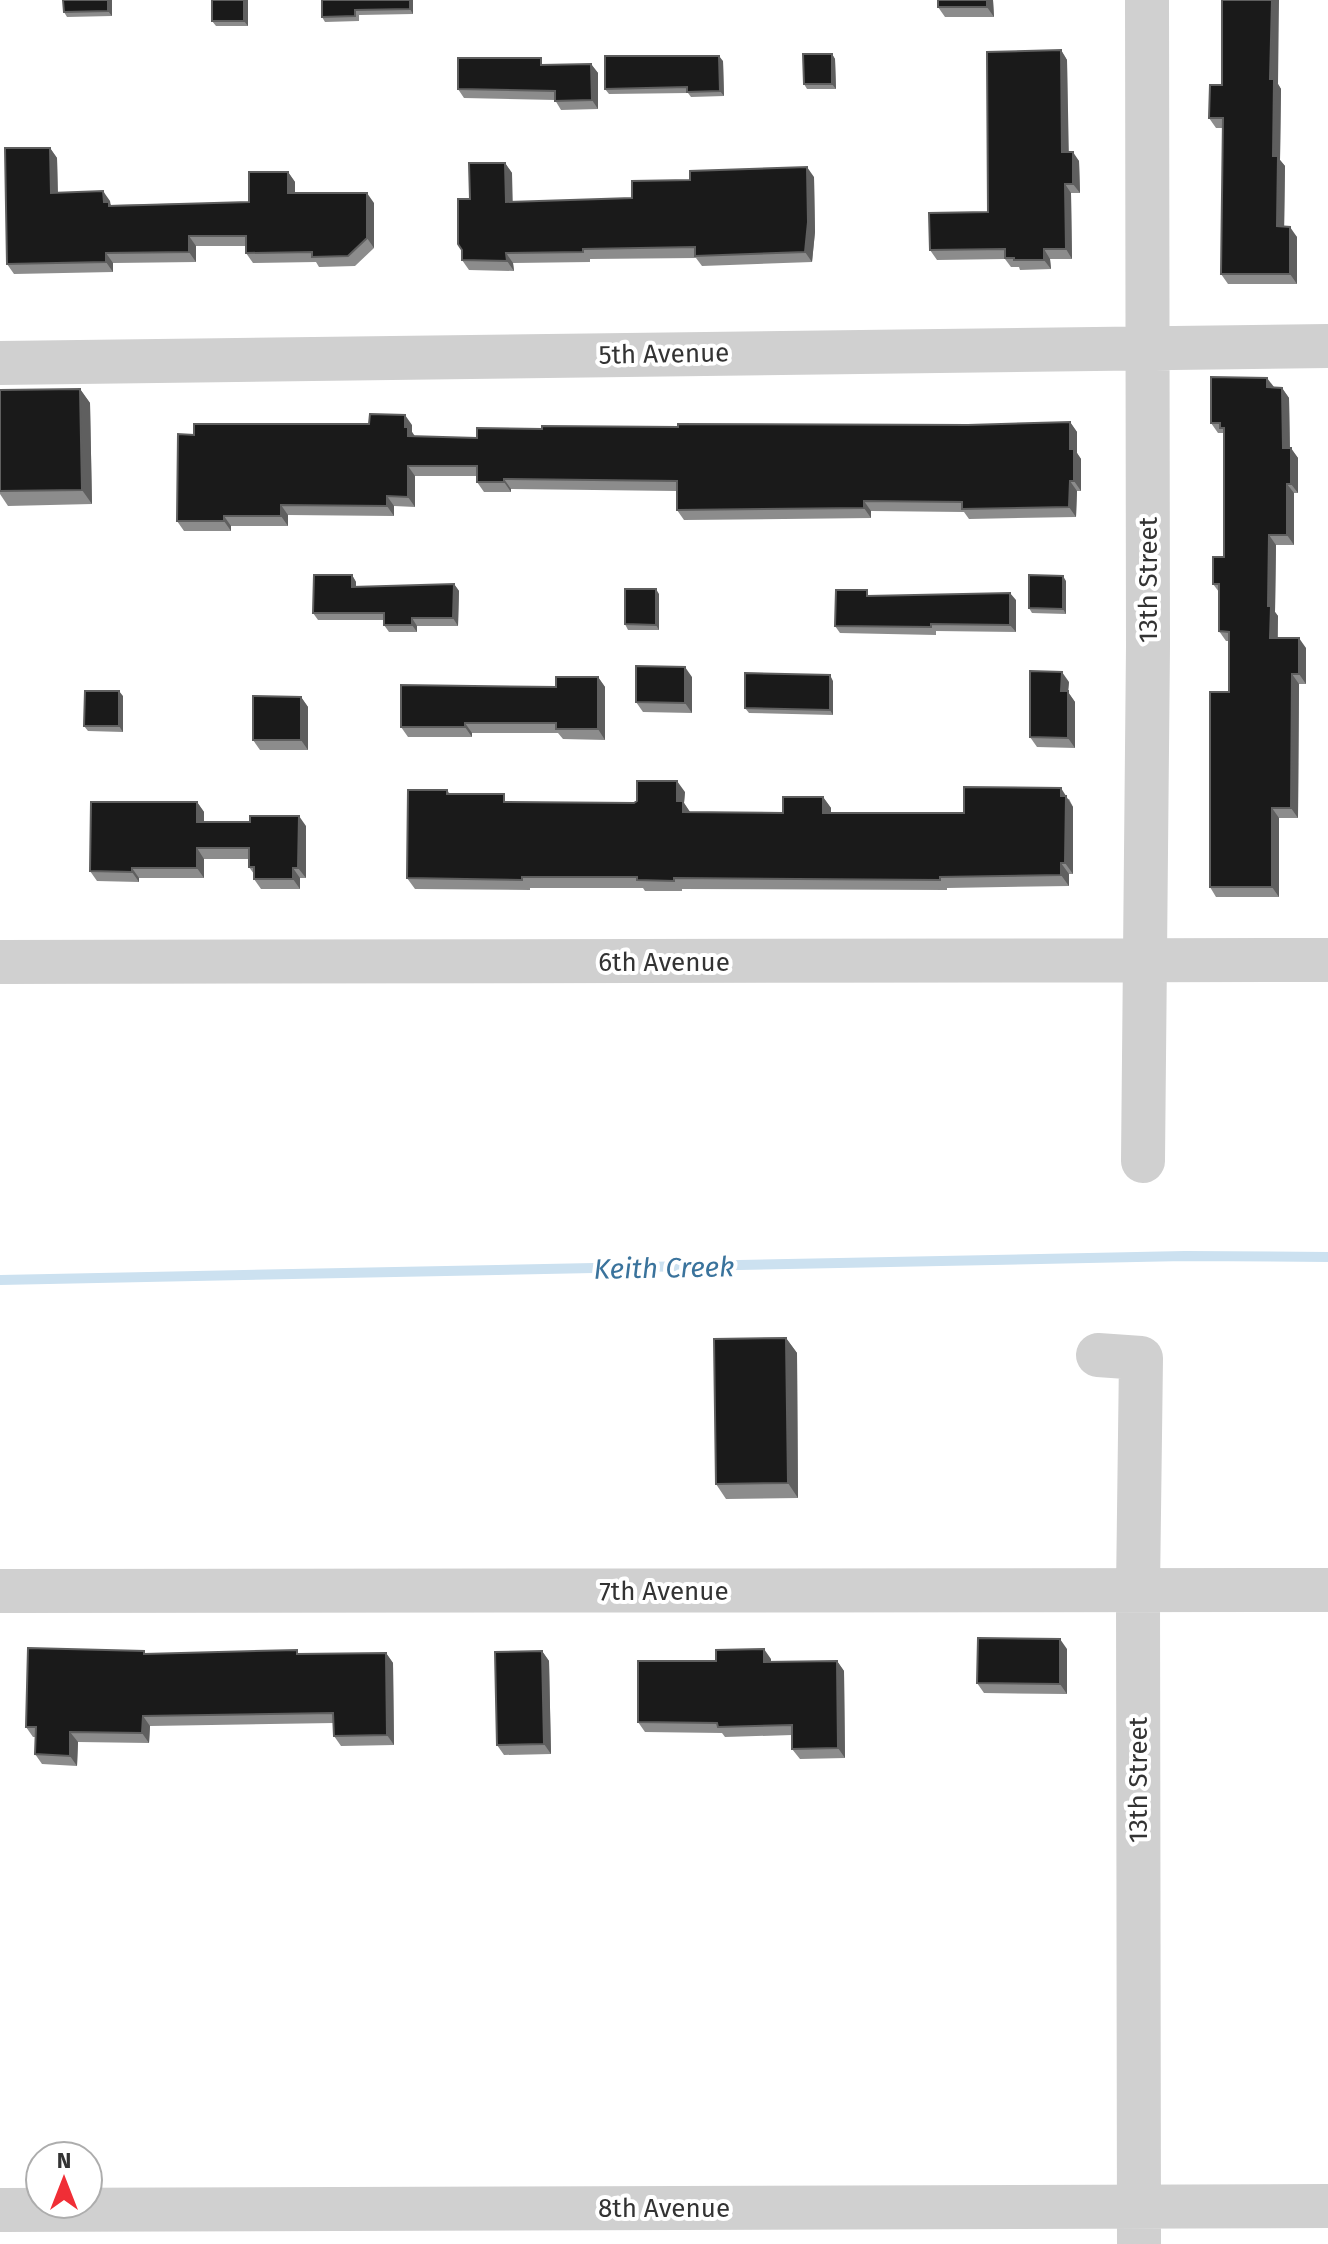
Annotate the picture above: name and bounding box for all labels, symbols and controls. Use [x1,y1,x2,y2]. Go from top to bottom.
street label: 5th Avenue [598,337,730,371]
street label: 13th Street [1133,516,1164,643]
street label: 6th Avenue [598,947,730,978]
water label: Keith Creek [593,1250,735,1286]
street label: 7th Avenue [599,1576,729,1607]
street label: 13th Street [1123,1716,1154,1843]
north arrow [24,2140,104,2220]
text: N [57,2147,71,2174]
street label: 8th Avenue [598,2193,730,2224]

